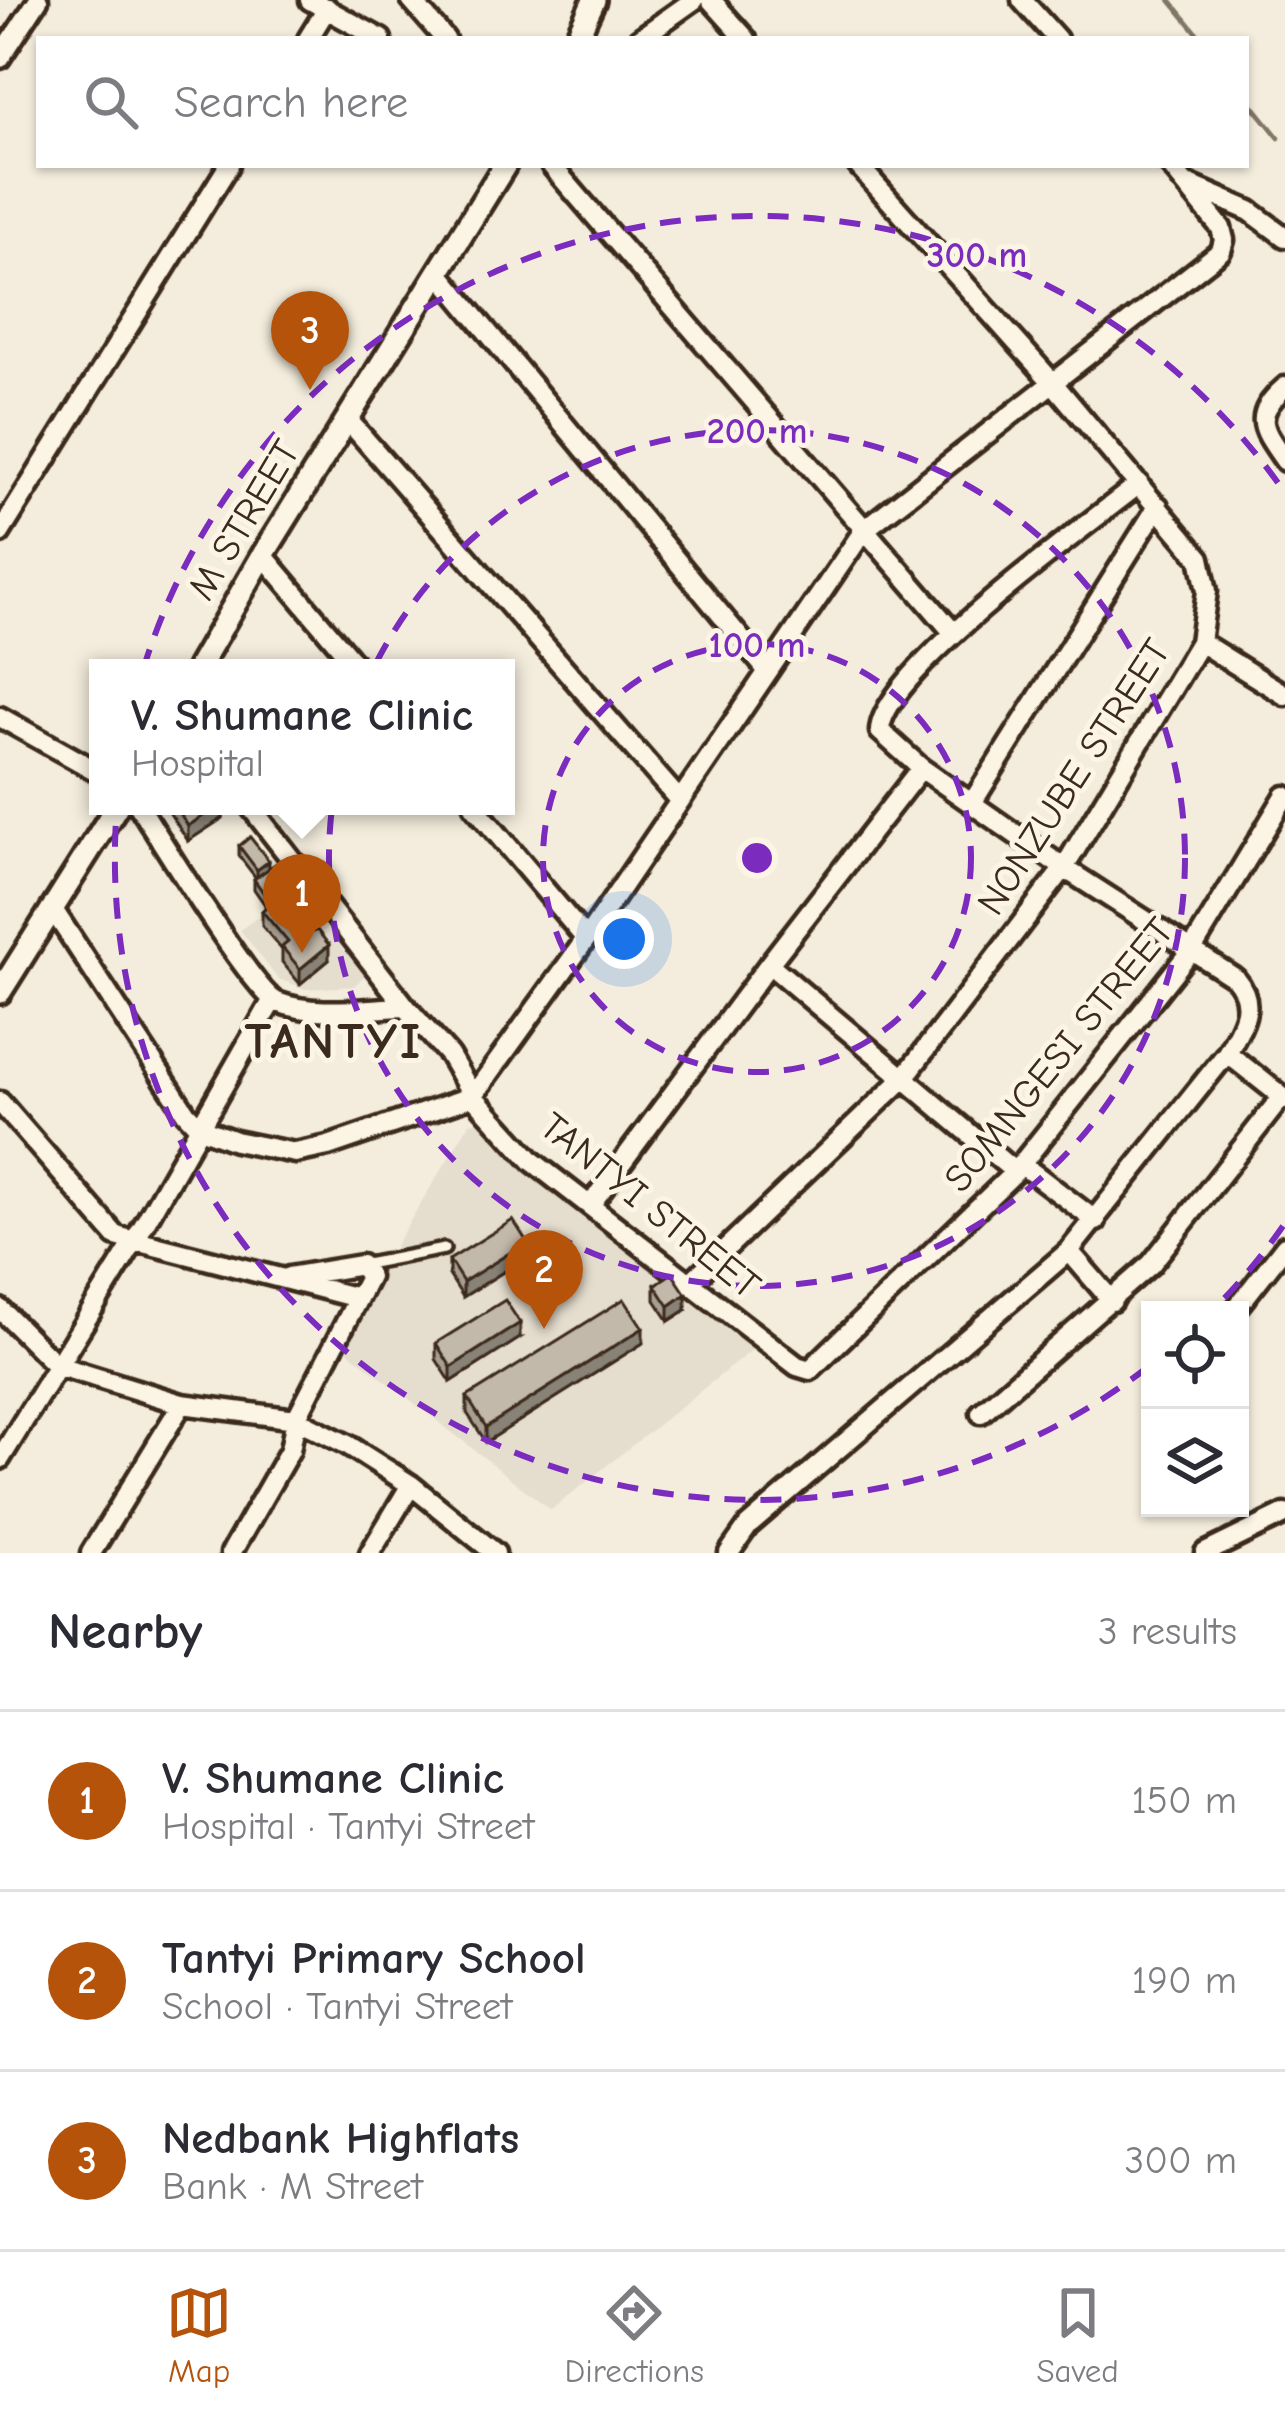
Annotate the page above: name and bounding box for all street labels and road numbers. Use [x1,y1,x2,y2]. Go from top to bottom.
street label: M STREET [179,432,309,608]
street label: NONZUBE STREET [968,631,1180,923]
street label: SOMNGESI STREET [935,909,1183,1201]
street label: TANTYI STREET [531,1104,769,1308]

